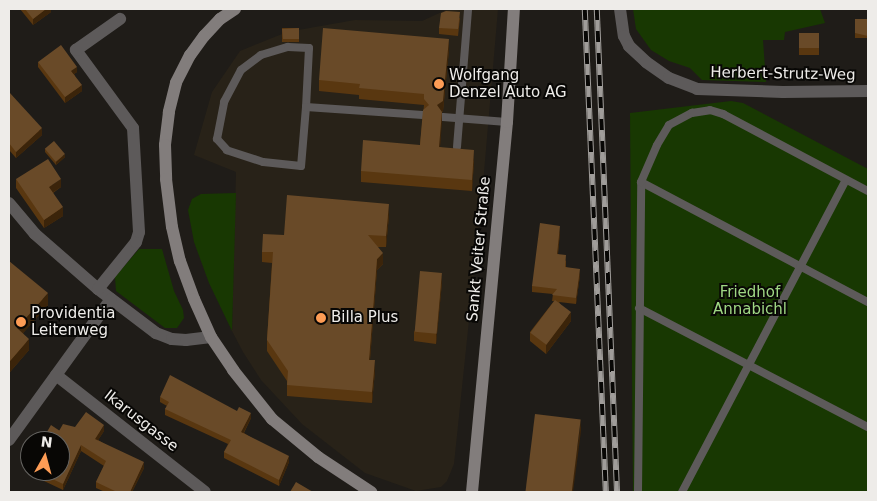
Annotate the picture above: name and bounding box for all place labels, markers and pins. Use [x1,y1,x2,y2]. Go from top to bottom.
place label: Wolfgang Denzel Auto AG [449,66,567,101]
marker: Wolfgang Denzel Auto AG [433,78,445,90]
place label: Providentia Leitenweg [31,304,115,339]
place label: Billa Plus [331,309,398,327]
marker: Billa Plus [315,312,327,324]
marker: Providentia Leitenweg [15,316,27,328]

